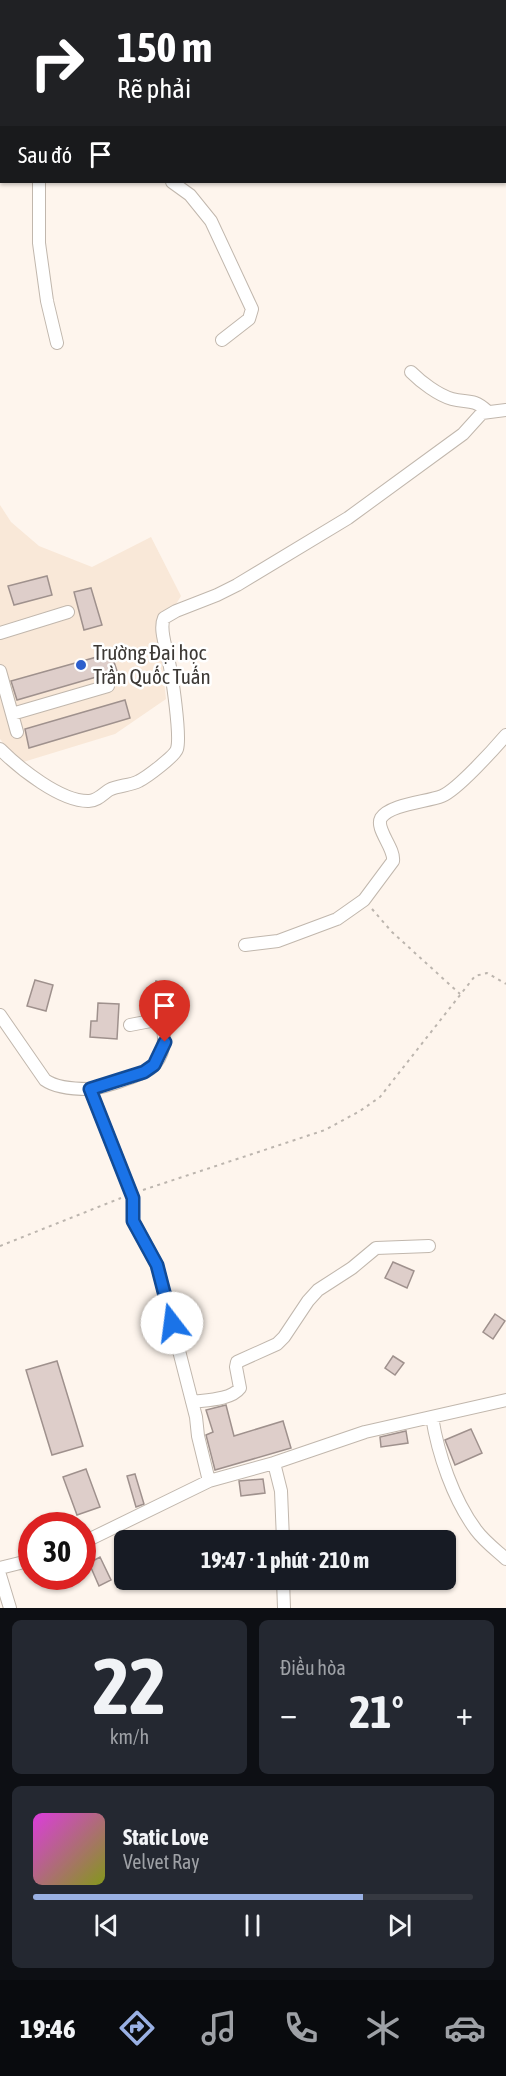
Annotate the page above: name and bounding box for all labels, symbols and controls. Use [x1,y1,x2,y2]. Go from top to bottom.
text: 150 m [117,23,212,71]
icon: right [18,24,96,102]
text: Rẽ phải [117,73,191,104]
icon: arrive [84,138,117,171]
text: Sau đó [18,142,72,168]
place label: Trường Đại học Trần Quốc Tuấn [93,640,211,688]
marker: Trường Đại học Trần Quốc Tuấn [74,658,88,672]
pin [139,980,190,1042]
icon: arrive [148,989,181,1022]
position arrow [140,1291,204,1355]
speed limit sign: 30 [18,1512,96,1590]
text: 19:47 · 1 phút · 210 m [201,1547,369,1573]
text: 22 [93,1641,166,1731]
text: Điều hòa [280,1656,346,1679]
text: 21° [349,1686,404,1738]
text: − [280,1694,297,1732]
text: + [456,1694,473,1732]
text: km/h [110,1725,149,1748]
text: Static Love [123,1824,209,1850]
text: Velvet Ray [123,1850,200,1873]
icon: previous [90,1909,123,1942]
icon: pause [236,1909,269,1942]
icon: next [383,1909,416,1942]
icon: directions [116,2007,158,2049]
icon: music [198,2007,240,2049]
icon: phone [280,2007,322,2049]
icon: climate [362,2007,404,2049]
icon: car [444,2007,486,2049]
text: 19:46 [20,2013,76,2044]

